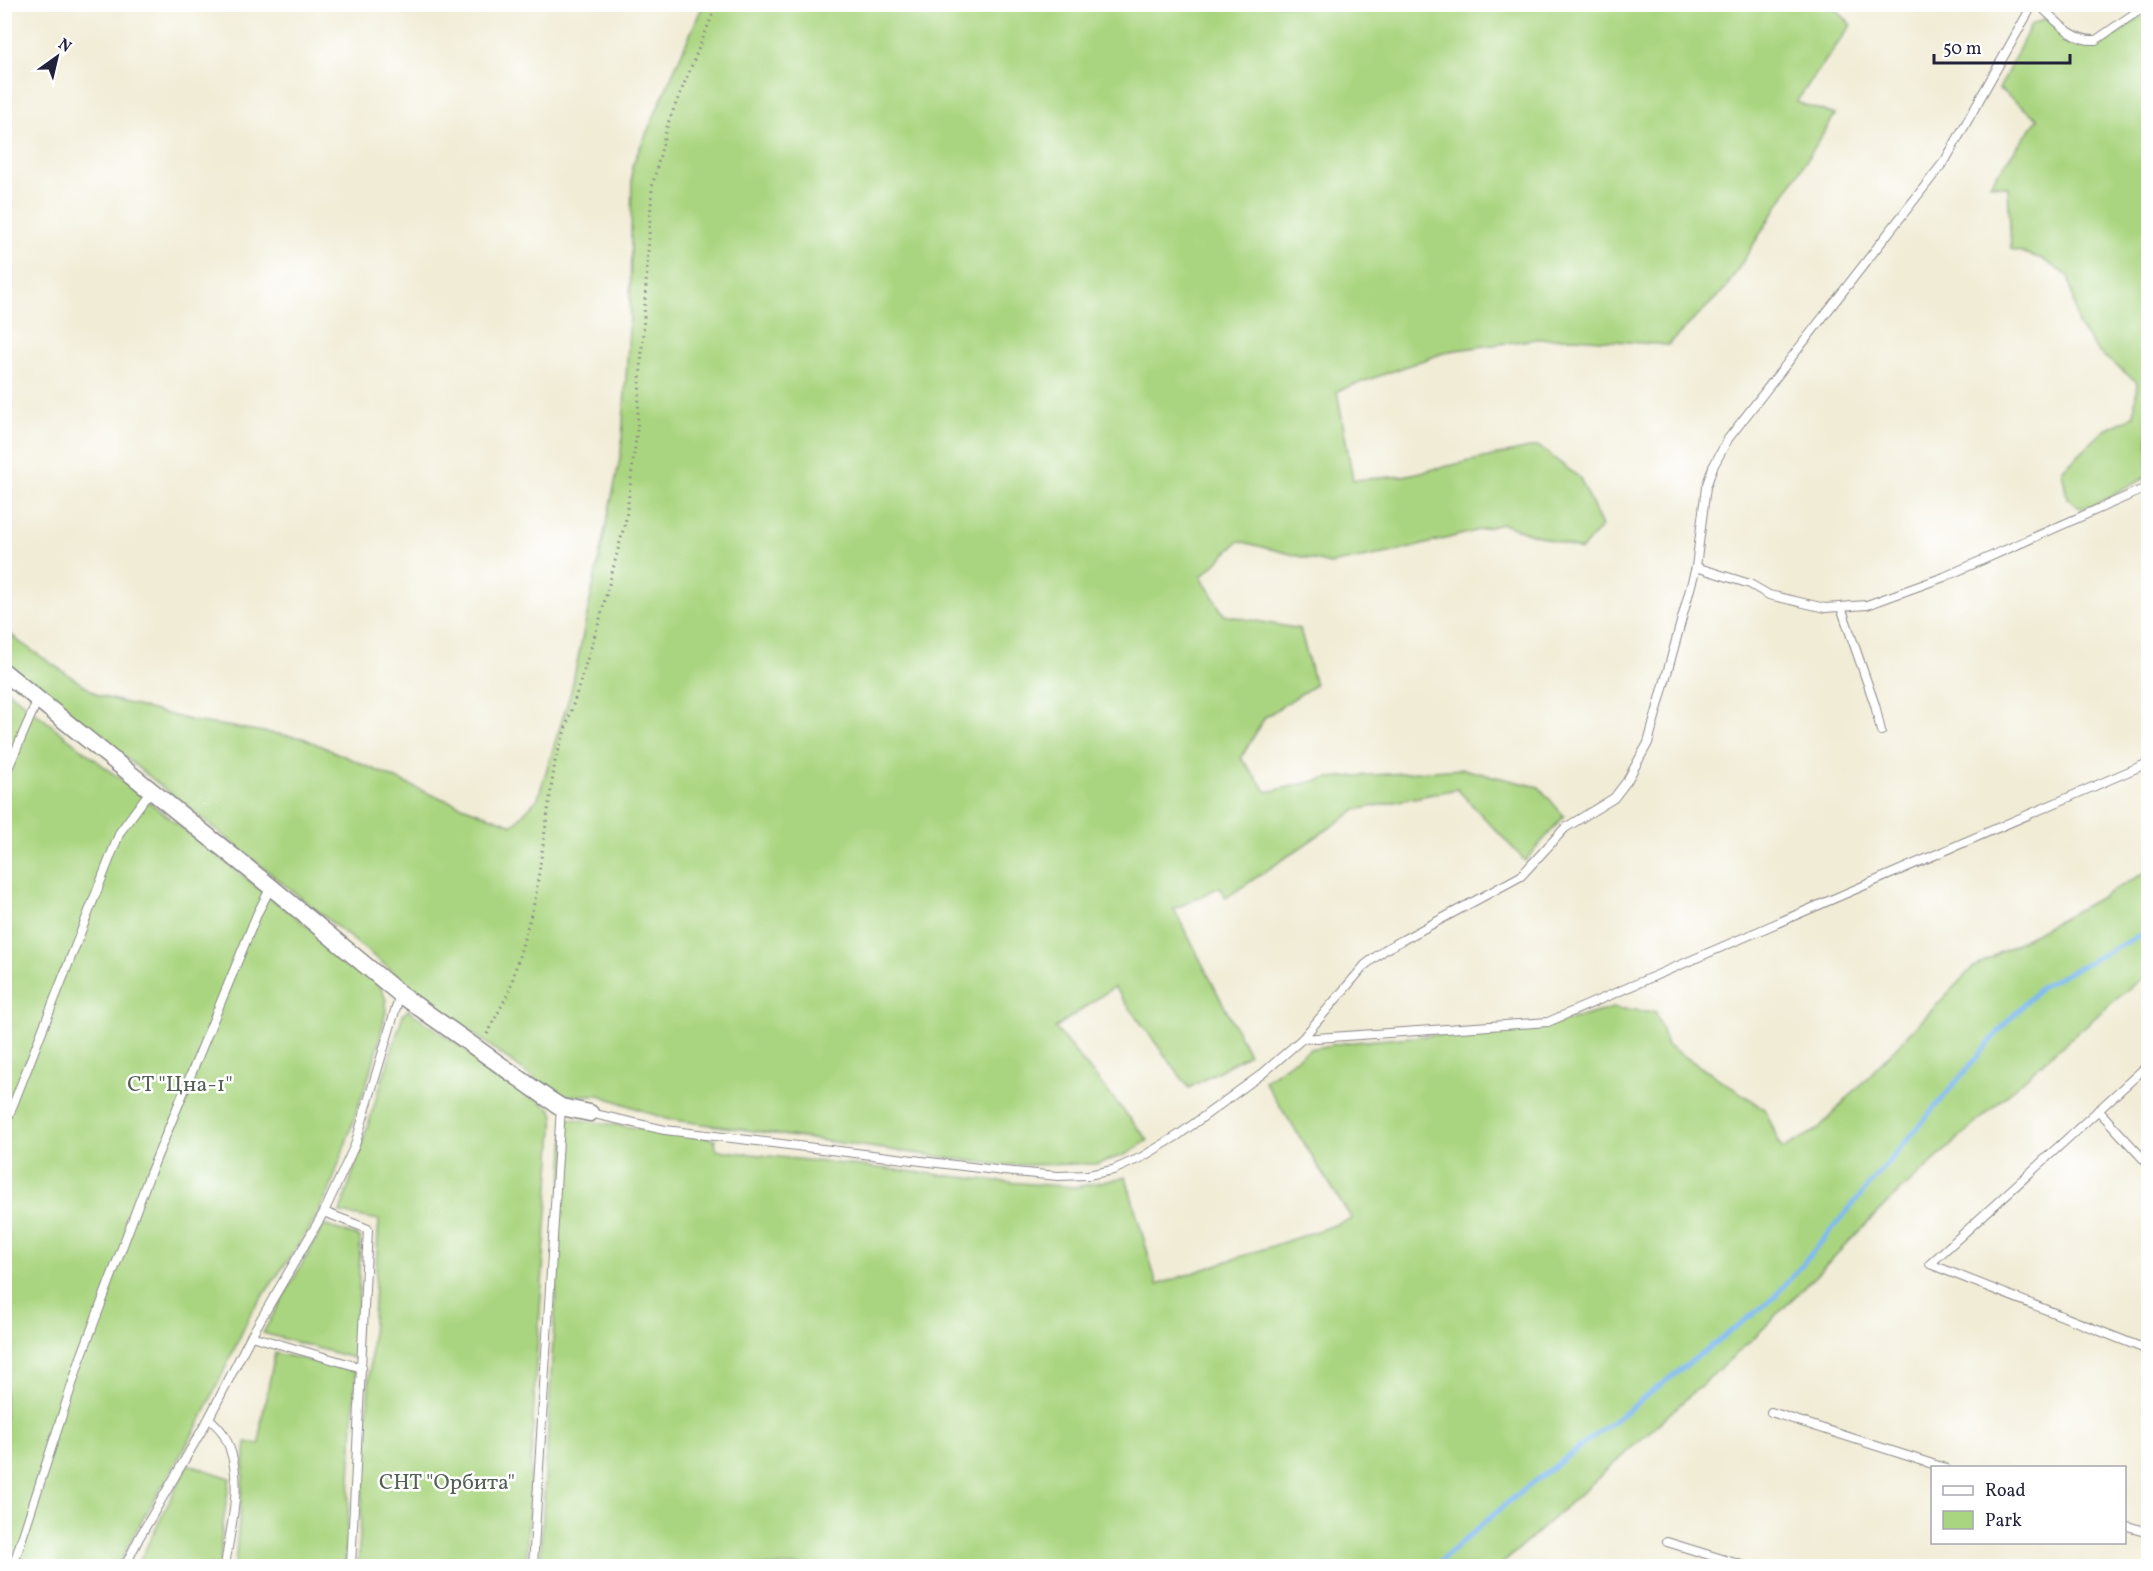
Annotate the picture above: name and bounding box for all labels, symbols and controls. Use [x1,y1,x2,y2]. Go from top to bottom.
north arrow [27,27,87,87]
scale bar [1934,27,2070,65]
text: N [53,34,76,59]
text: 50 m [1943,37,1982,62]
park label: СТ "Цна-1" [127,1070,233,1101]
legend [1931,1466,2126,1544]
park label: CНТ "Орбита" [379,1468,515,1499]
text: Road [1985,1479,2026,1504]
text: Park [1985,1509,2022,1534]

